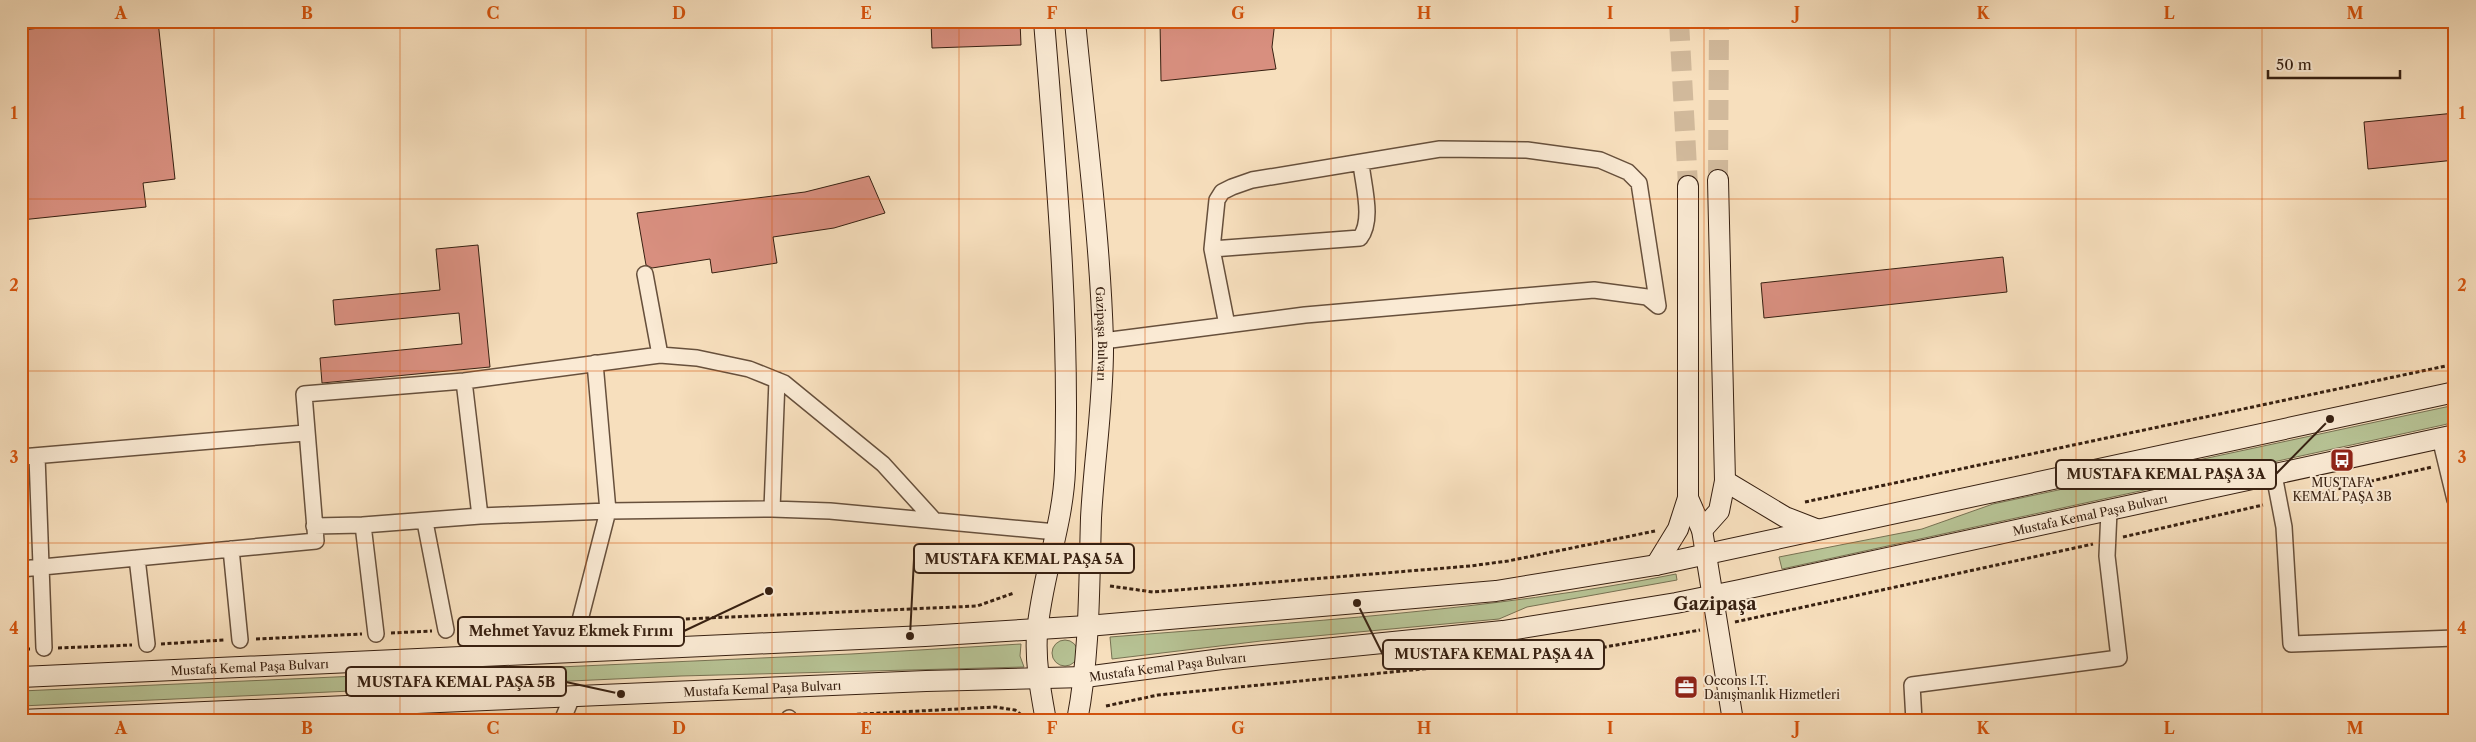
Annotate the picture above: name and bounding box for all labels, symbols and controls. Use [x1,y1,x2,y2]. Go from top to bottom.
text: A [114,3,128,23]
text: B [301,3,313,23]
text: C [487,3,499,23]
text: D [672,3,686,23]
text: E [860,3,872,23]
text: F [1047,3,1058,23]
text: G [1231,3,1245,23]
text: H [1417,3,1431,23]
text: I [1607,3,1614,23]
text: J [1791,3,1800,23]
text: K [1977,3,1991,23]
text: L [2163,3,2175,23]
text: M [2347,3,2364,23]
scale bar [2268,48,2401,80]
text: 50 m [2276,55,2312,74]
text: 1 [10,103,18,123]
text: 1 [2458,103,2466,123]
text: 2 [9,275,19,295]
text: 2 [2457,275,2467,295]
street label: Gazipaşa Bulvarı [1093,286,1111,382]
text: 3 [9,447,19,467]
bus stop icon: MUSTAFA KEMAL PAŞA 3B [2329,447,2355,473]
text: 3 [2457,447,2467,467]
callout: MUSTAFA KEMAL PAŞA 3A [2056,460,2276,489]
text: MUSTAFA KEMAL PAŞA 3A [2067,465,2267,483]
place label: MUSTAFA KEMAL PAŞA 3B [2292,475,2392,504]
street label: Mustafa Kemal Paşa Bulvarı [2011,490,2169,538]
callout: MUSTAFA KEMAL PAŞA 5A [914,544,1134,573]
text: MUSTAFA KEMAL PAŞA 5A [925,550,1125,568]
district label: Gazipaşa [1673,593,1757,615]
callout: Mehmet Yavuz Ekmek Fırını [458,617,684,646]
text: 4 [9,618,19,638]
text: 4 [2457,618,2467,638]
text: Mehmet Yavuz Ekmek Fırını [469,622,673,640]
callout: MUSTAFA KEMAL PAŞA 4A [1383,640,1604,669]
text: MUSTAFA KEMAL PAŞA 4A [1394,645,1595,663]
street label: Mustafa Kemal Paşa Bulvarı [1088,649,1247,684]
street label: Mustafa Kemal Paşa Bulvarı [170,656,329,678]
callout: MUSTAFA KEMAL PAŞA 5B [346,667,566,696]
text: MUSTAFA KEMAL PAŞA 5B [357,673,555,691]
place label: Occons I.T. Danışmanlık Hizmetleri [1704,673,1840,702]
office icon: Occons I.T. Danışmanlık Hizmetleri [1673,674,1699,700]
street label: Mustafa Kemal Paşa Bulvarı [683,677,842,699]
text: A [114,718,128,738]
text: B [301,718,313,738]
text: C [487,718,499,738]
text: D [672,718,686,738]
text: E [860,718,872,738]
text: F [1047,718,1058,738]
text: G [1231,718,1245,738]
text: H [1417,718,1431,738]
text: I [1607,718,1614,738]
text: J [1791,718,1800,738]
text: K [1977,718,1991,738]
text: L [2163,718,2175,738]
text: M [2347,718,2364,738]

